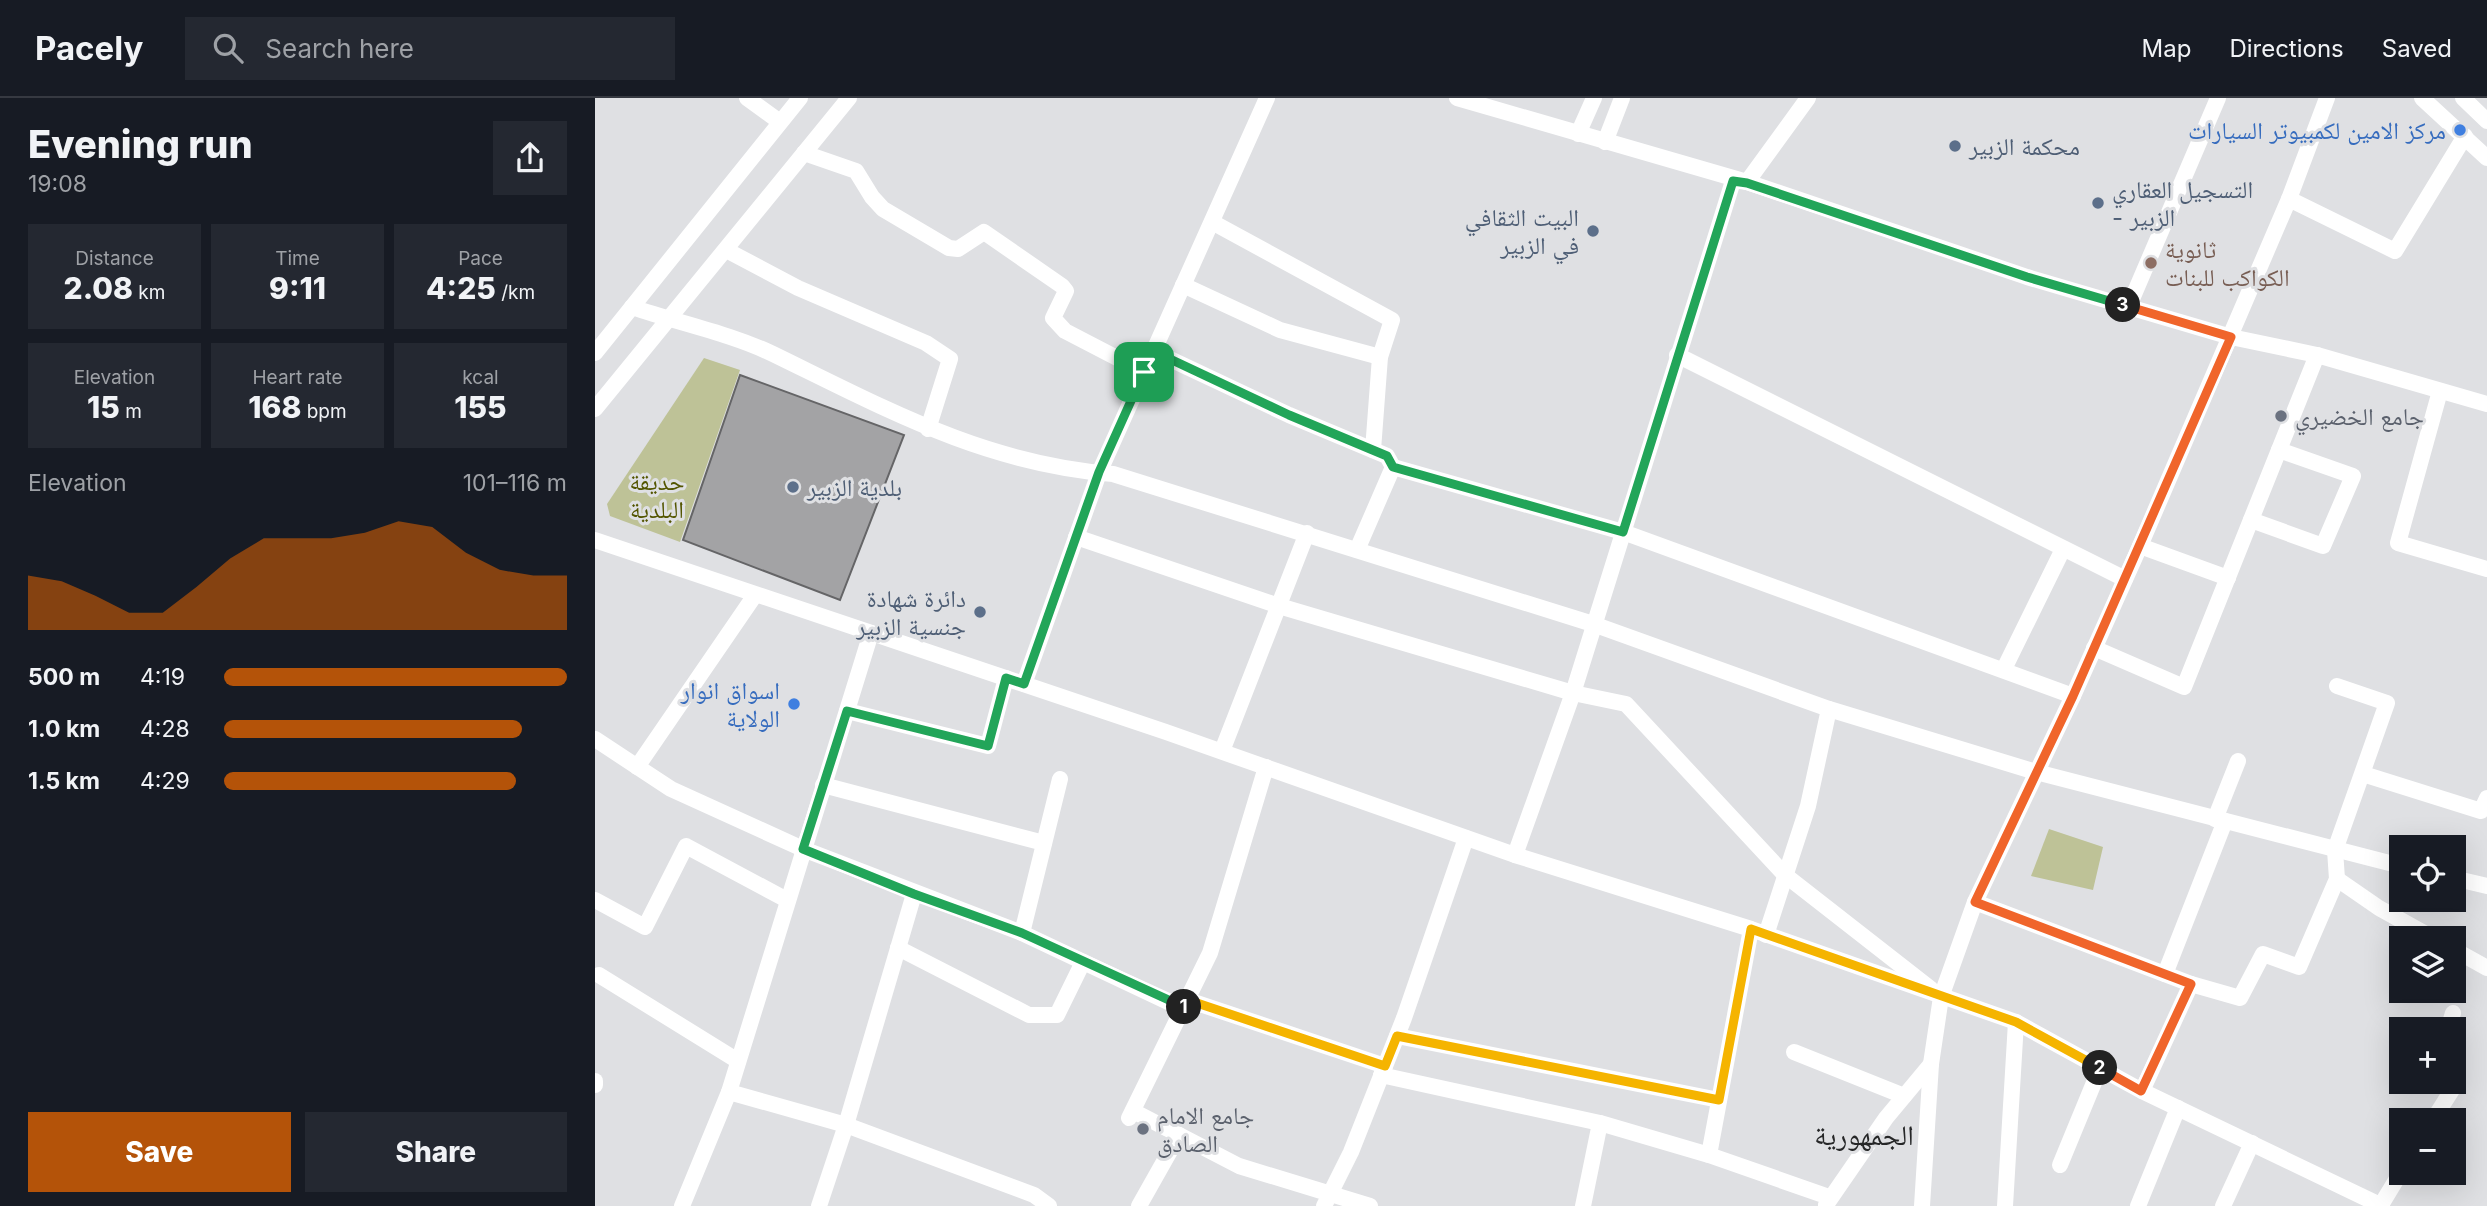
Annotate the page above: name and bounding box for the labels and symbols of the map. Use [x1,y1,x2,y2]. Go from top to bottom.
place label: مركز الامين لكمبيوتر السيارات [2188,116,2446,145]
marker: مركز الامين لكمبيوتر السيارات [2452,122,2468,138]
place label: محكمة الزبير [1968,132,2080,161]
marker: محكمة الزبير [1947,138,1963,154]
place label: التسجيل العقاري - الزبير [2112,175,2253,232]
marker: التسجيل العقاري - الزبير [2090,195,2106,211]
place label: البيت الثقافي في الزبير [1465,203,1579,265]
marker: البيت الثقافي في الزبير [1585,223,1601,239]
place label: ثانوية الكواكب للبنات [2165,235,2290,292]
marker: ثانوية الكواكب للبنات [2143,255,2159,271]
pin: 3 [2105,288,2141,322]
pin [1114,342,1174,402]
place label: جامع الخضيري [2295,402,2424,436]
marker: جامع الخضيري [2273,408,2289,424]
park label: حديقة البلدية [629,467,685,524]
place label: بلدية الزبير [806,473,902,502]
marker: بلدية الزبير [785,479,801,495]
place label: دائرة شهادة جنسية الزبير [855,584,966,641]
marker: دائرة شهادة جنسية الزبير [972,604,988,620]
place label: اسواق انوار الولاية [680,676,780,733]
marker: اسواق انوار الولاية [786,696,802,712]
pin: 1 [1167,990,1201,1024]
pin: 2 [2083,1051,2117,1086]
place label: جامع الامام الصادق [1157,1101,1254,1158]
district label: الجمهورية [1814,1118,1914,1152]
marker: جامع الامام الصادق [1135,1121,1151,1137]

